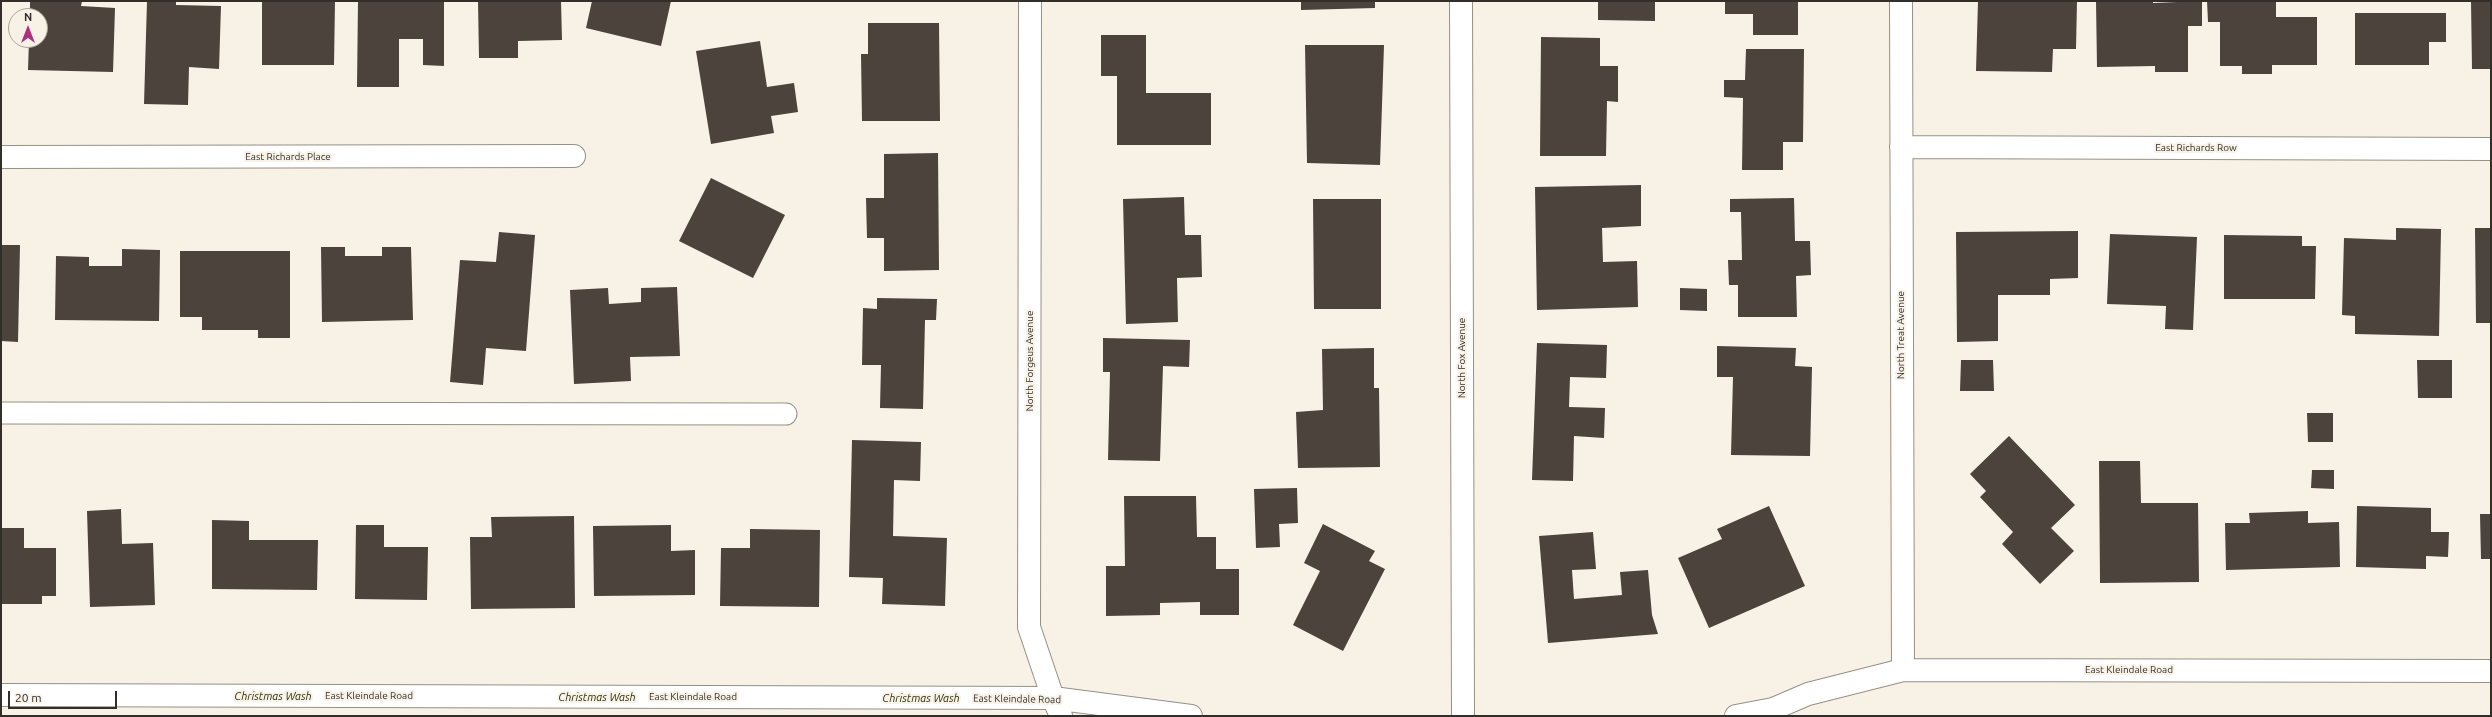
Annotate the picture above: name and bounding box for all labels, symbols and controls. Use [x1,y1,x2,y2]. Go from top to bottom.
north arrow [8,8,48,48]
text: N [24,11,32,23]
street label: East Richards Row [2155,142,2237,154]
street label: East Richards Place [245,151,331,163]
street label: North Treat Avenue [1895,291,1907,379]
street label: North Forgeus Avenue [1024,311,1036,411]
street label: North Fox Avenue [1456,318,1468,398]
street label: East Kleindale Road [2085,664,2173,676]
scale bar [10,683,119,709]
water label: Christmas Wash [234,689,312,703]
street label: East Kleindale Road [325,690,413,702]
water label: Christmas Wash [558,690,636,704]
text: 20 m [15,691,42,704]
street label: East Kleindale Road [649,691,737,703]
water label: Christmas Wash [882,691,960,705]
street label: East Kleindale Road [973,692,1061,706]

